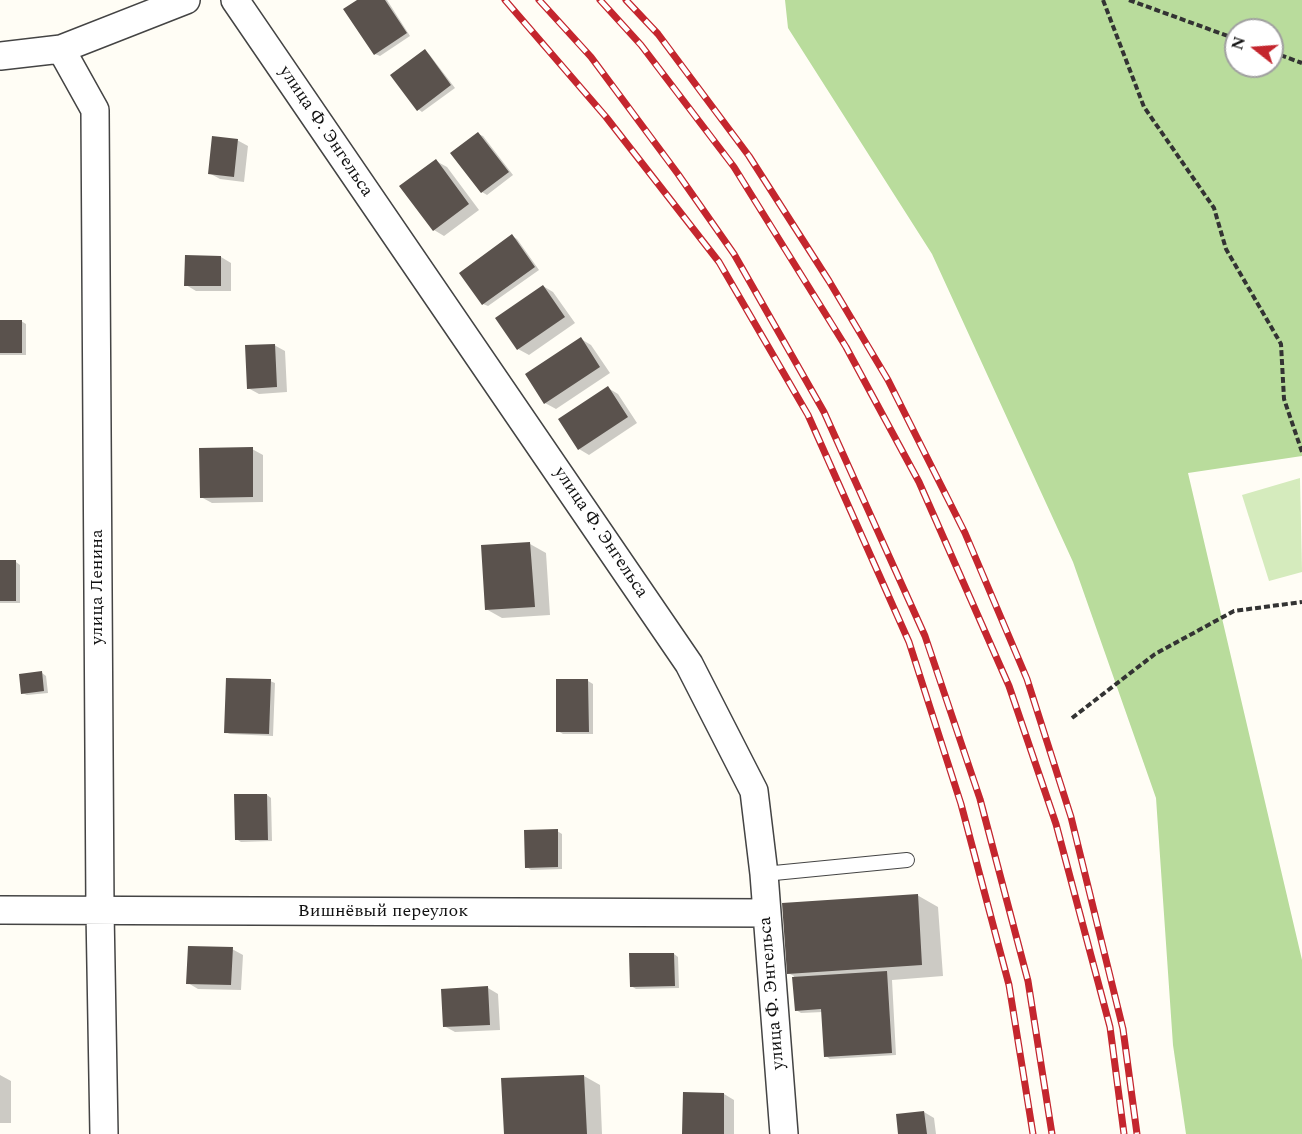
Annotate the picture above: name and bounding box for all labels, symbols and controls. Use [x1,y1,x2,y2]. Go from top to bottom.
north arrow [1224,18,1284,78]
text: N [1225,34,1252,53]
street label: улица Ф. Энгельса [273,62,377,202]
street label: улица Ф. Энгельса [548,463,652,603]
street label: улица Ленина [87,529,109,645]
street label: Вишнёвый переулок [298,901,468,923]
street label: улица Ф. Энгельса [756,916,790,1070]

